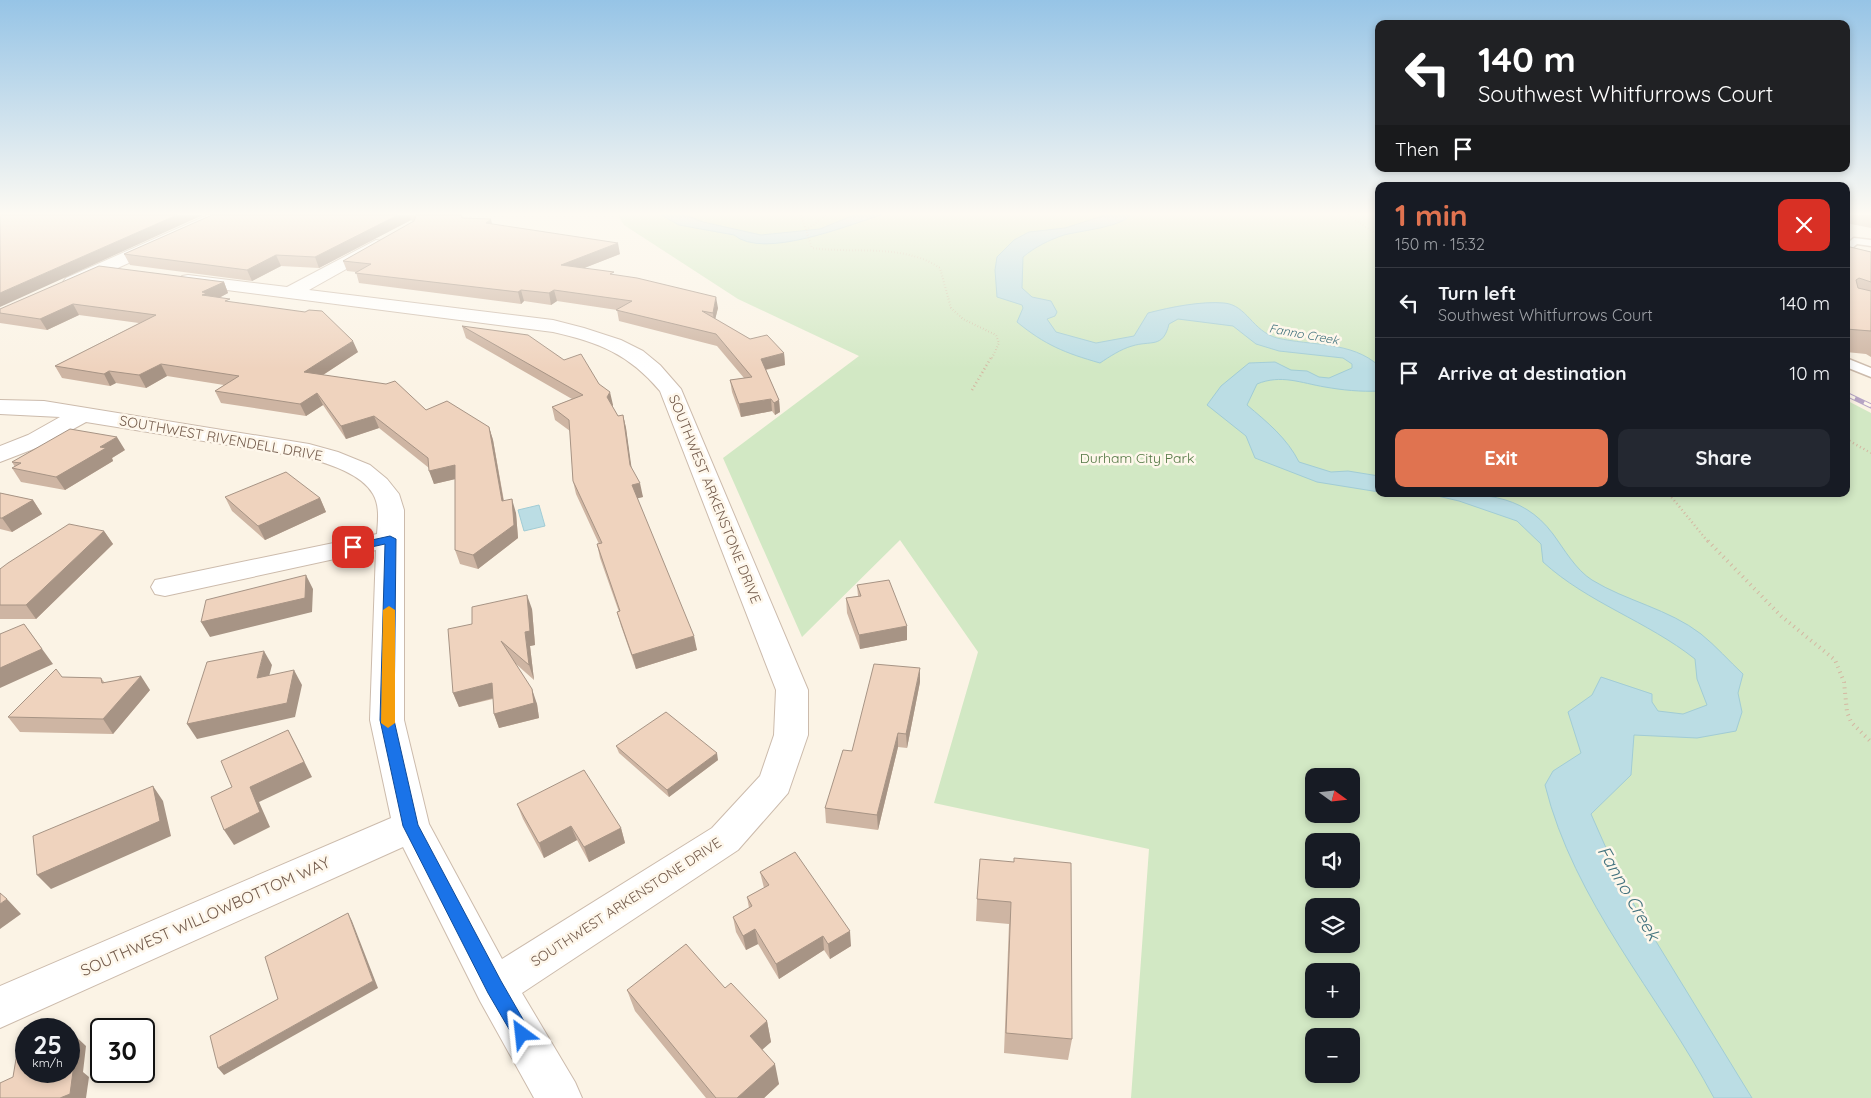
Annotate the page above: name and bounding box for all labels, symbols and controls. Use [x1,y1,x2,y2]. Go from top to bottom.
text: 140 m [1478,37,1576,81]
icon: left [1395,40,1460,105]
text: Southwest Whitfurrows Court [1478,80,1773,108]
icon: arrive [1449,135,1477,163]
text: Then [1395,137,1439,161]
text: 1 min [1395,196,1468,234]
button: close [1778,199,1830,251]
text: 150 m · 15:32 [1395,234,1485,254]
text: Turn left [1438,281,1516,305]
icon: left [1395,289,1423,317]
text: 140 m [1779,291,1830,315]
text: Southwest Whitfurrows Court [1438,305,1653,325]
water label: Fanno Creek [1268,321,1342,348]
icon: arrive [1395,359,1423,387]
text: Arrive at destination [1438,361,1627,385]
text: 10 m [1789,361,1830,385]
street label: SOUTHWEST ARKENSTONE DRIVE [665,392,765,606]
street label: SOUTHWEST RIVENDELL DRIVE [118,411,324,465]
button: Exit [1395,429,1608,487]
button: Share [1618,429,1830,487]
park label: Durham City Park [1080,449,1194,467]
pin [332,526,374,568]
icon: arrive [339,533,367,561]
north arrow [1305,768,1360,822]
map controls [1305,768,1360,1083]
button: sound [1305,833,1360,888]
street label: SOUTHWEST ARKENSTONE DRIVE [527,834,725,970]
water label: Fanno Creek [1593,842,1666,946]
street label: SOUTHWEST WILLOWBOTTOM WAY [77,852,333,980]
button: layers [1305,898,1360,953]
button: + [1305,963,1360,1018]
position arrow [495,1007,547,1059]
speed limit sign: 30 [90,1018,155,1083]
button: − [1305,1028,1360,1083]
text: 25 [33,1029,62,1060]
text: km/h [32,1055,63,1070]

